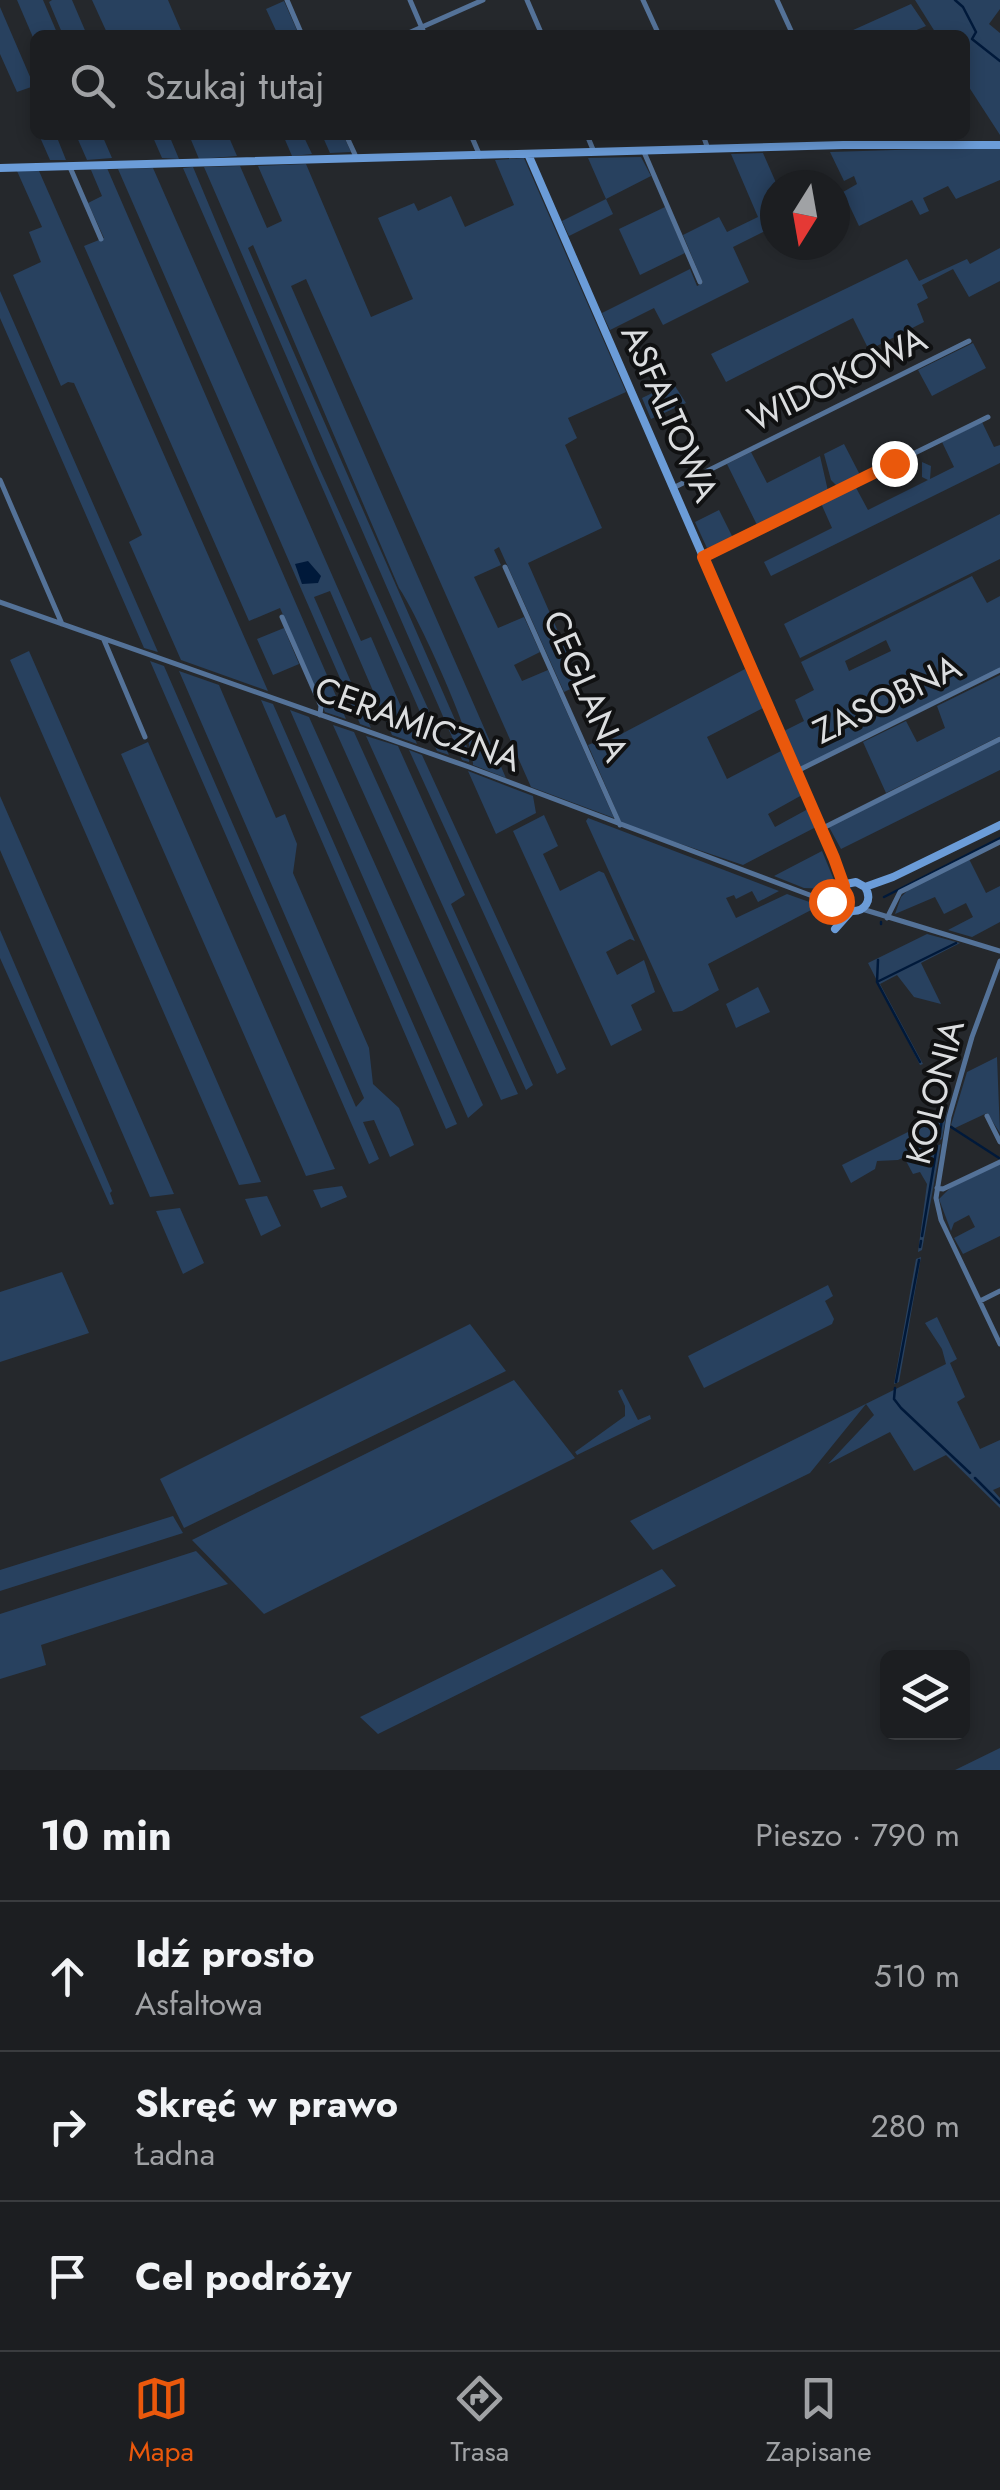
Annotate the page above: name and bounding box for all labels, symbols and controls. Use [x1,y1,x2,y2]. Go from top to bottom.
search box [30,30,970,140]
icon: search [65,58,120,113]
text: Szukaj tutaj [145,58,325,113]
north arrow [760,170,850,260]
street label: WIDOKOWA [739,314,935,444]
street label: ASFALTOWA [609,316,731,510]
route end [872,441,918,487]
street label: CEGLANA [531,603,641,769]
street label: ZASOBNA [805,642,969,756]
street label: CERAMICZNA [308,664,528,784]
route start [809,879,855,925]
street label: KOLONIA [893,1015,977,1169]
map controls [880,1650,970,1740]
button: layers [880,1650,970,1740]
text: 10 min [40,1805,172,1866]
text: Pieszo · 790 m [755,1812,960,1858]
text: Idź prosto [135,1926,315,1981]
icon: ahead [40,1949,95,2004]
text: 510 m [874,1953,960,1999]
text: Asfaltowa [135,1981,263,2027]
text: Skręć w prawo [135,2076,398,2131]
icon: right [40,2099,95,2154]
text: 280 m [871,2103,960,2149]
text: Ładna [135,2131,215,2177]
icon: arrive [40,2249,95,2304]
text: Cel podróży [135,2249,352,2304]
tab: Mapa [128,2371,194,2472]
tab: Trasa [451,2371,509,2472]
tab: Zapisane [766,2371,872,2472]

